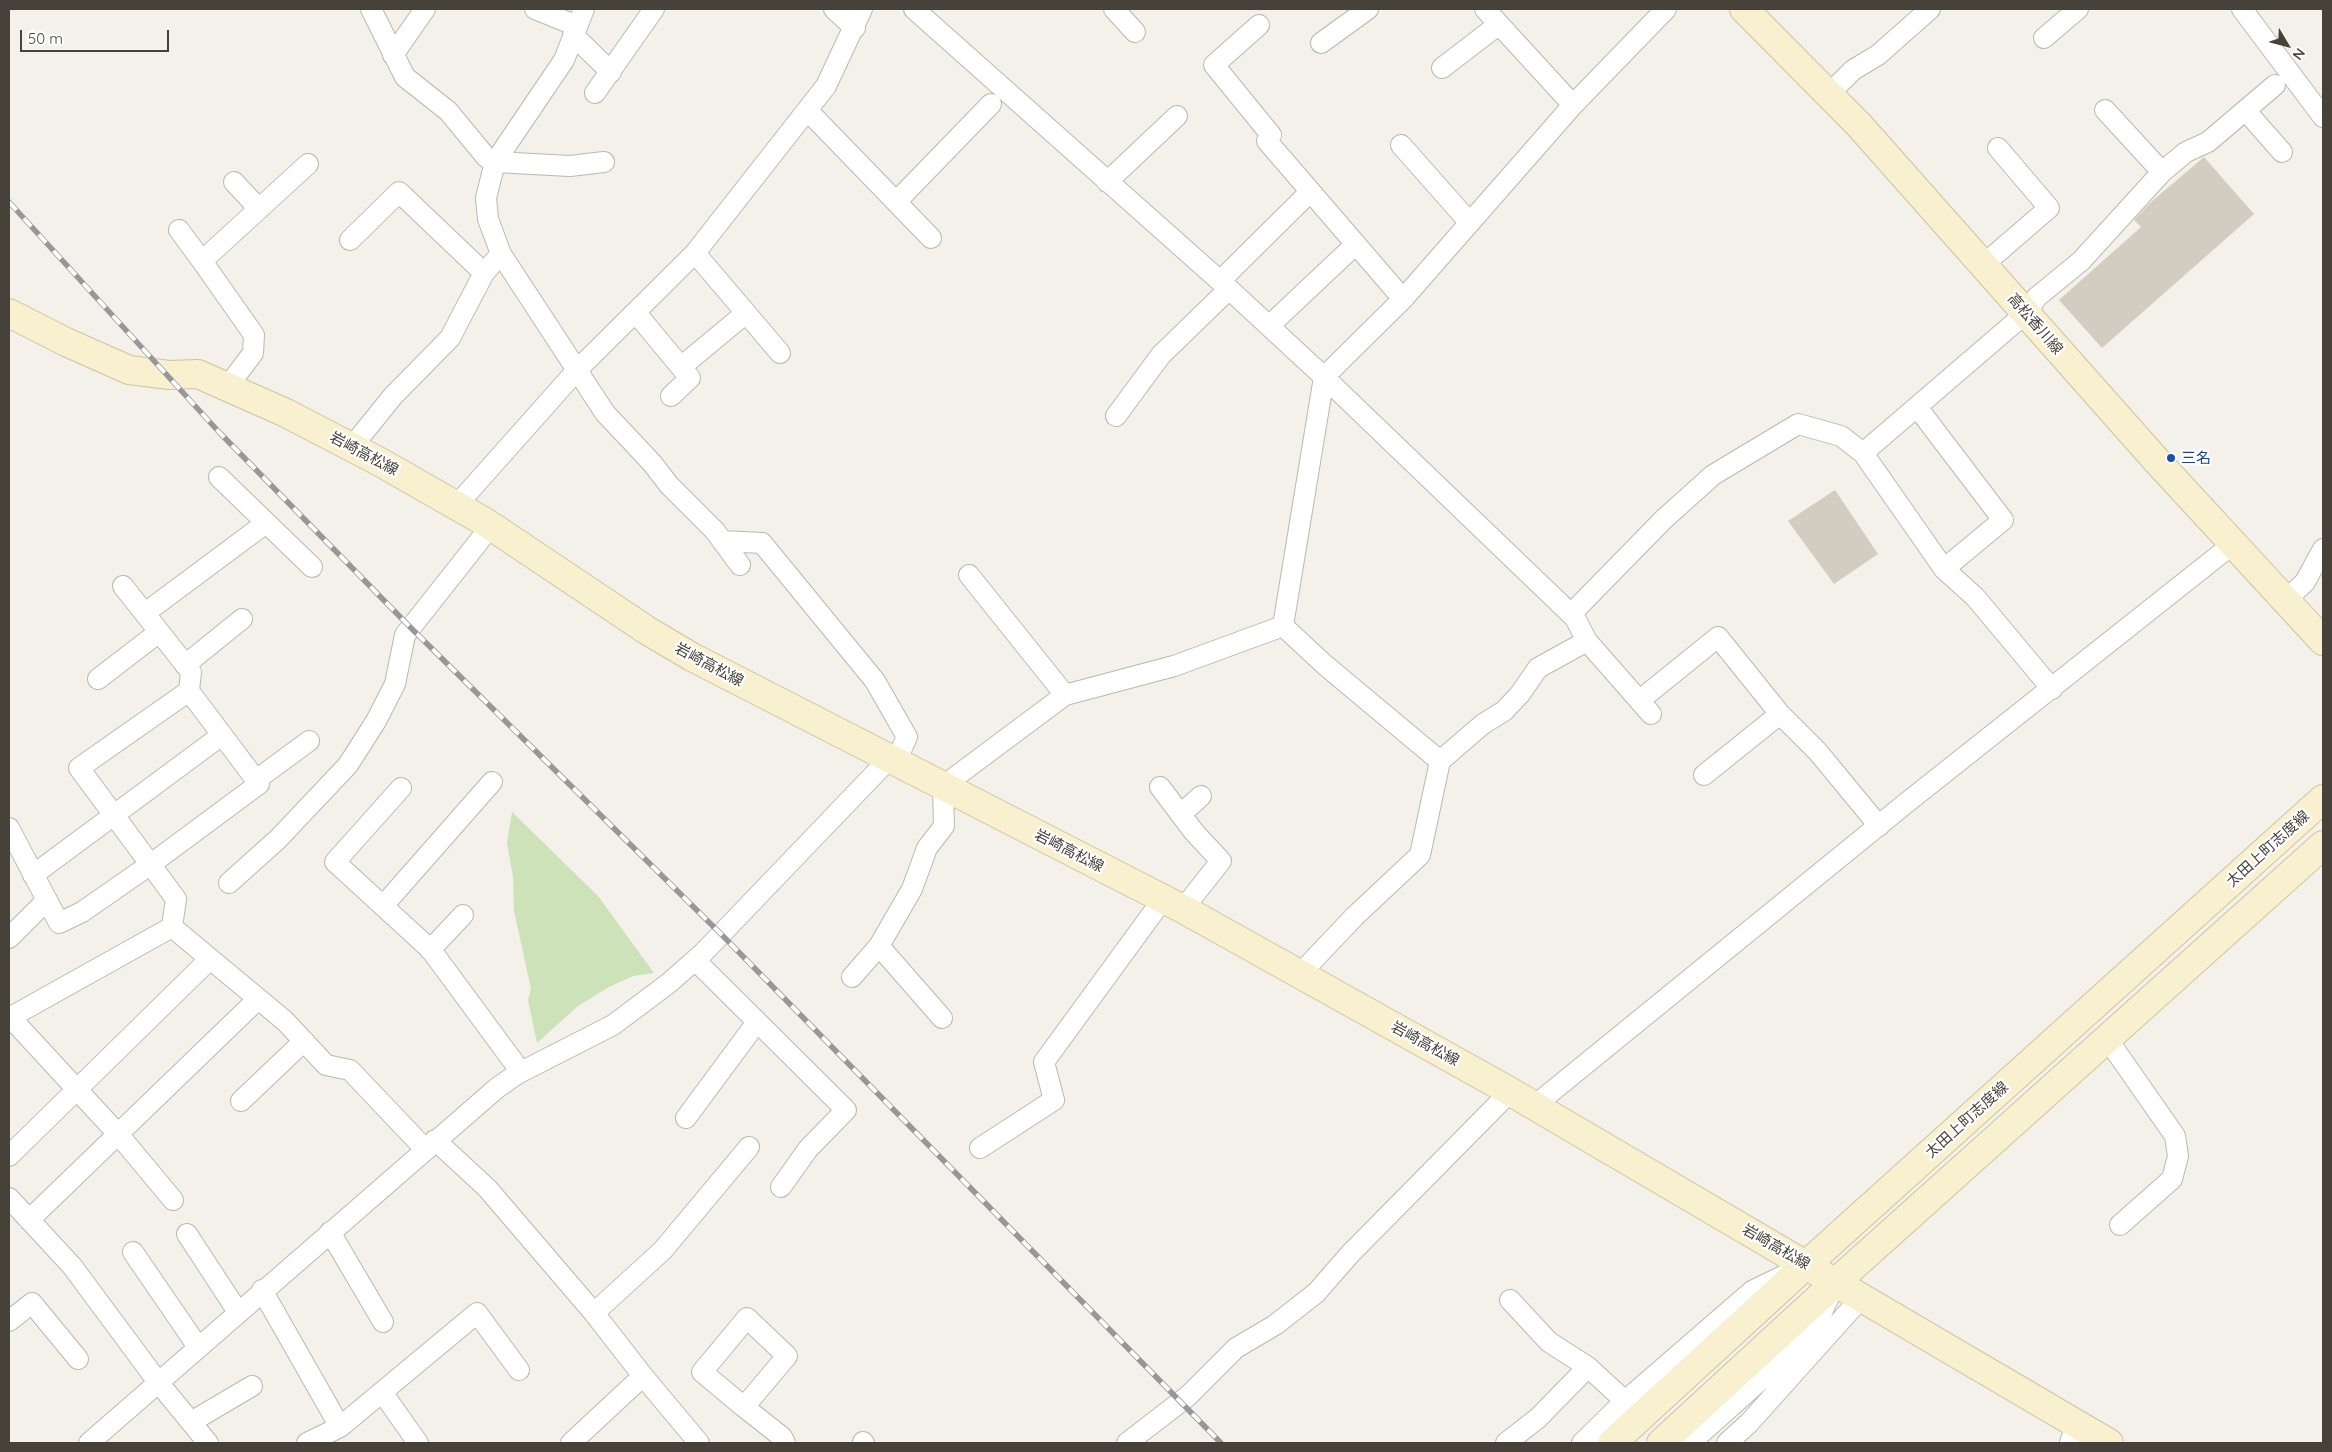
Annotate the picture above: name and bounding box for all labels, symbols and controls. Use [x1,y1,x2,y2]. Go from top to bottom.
scale bar [22,20,171,52]
north arrow [2262,20,2312,70]
text: 50 m [28,29,63,48]
text: N [2289,44,2309,64]
street label: 高松香川線 [2004,290,2066,358]
street label: 岩崎高松線 [327,428,401,480]
place label: 三名 [2181,449,2211,467]
marker: 三名 [2165,452,2177,464]
street label: 岩崎高松線 [672,639,746,691]
street label: 太田上町志度線 [2223,807,2313,891]
street label: 岩崎高松線 [1032,826,1106,876]
street label: 岩崎高松線 [1388,1018,1462,1070]
street label: 太田上町志度線 [1922,1078,2012,1162]
street label: 岩崎高松線 [1739,1220,1813,1274]

